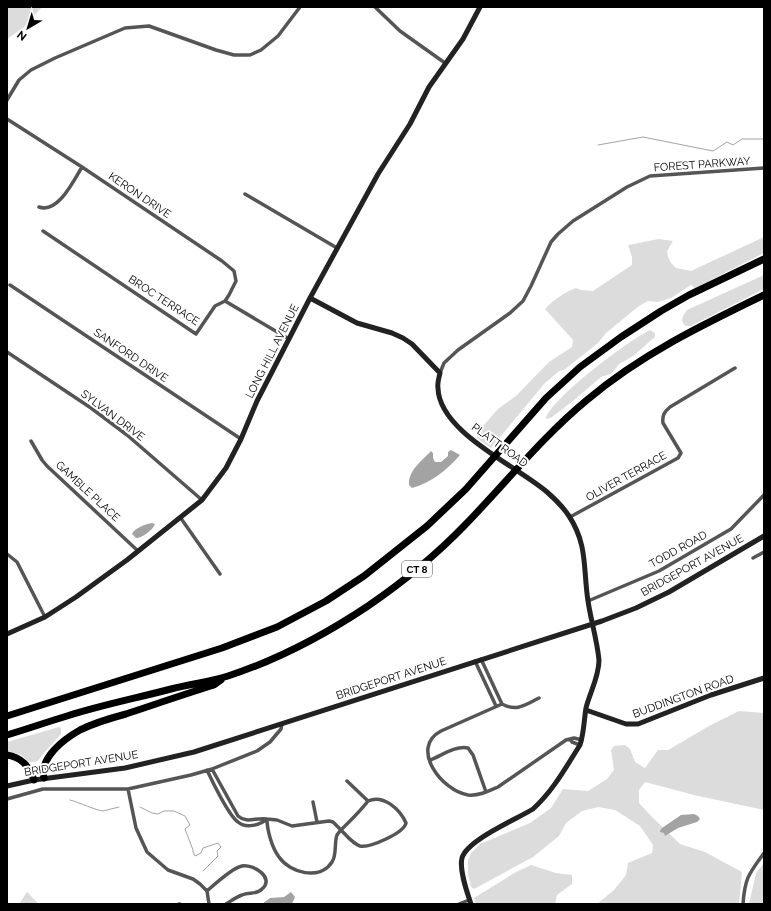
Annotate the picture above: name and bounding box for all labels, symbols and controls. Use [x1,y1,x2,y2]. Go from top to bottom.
north arrow [8,8,48,48]
text: N [15,28,29,43]
street label: FOREST PARKWAY [653,155,751,174]
street label: KERON DRIVE [106,170,174,221]
street label: BROC TERRACE [126,273,202,328]
street label: LONG HILL AVENUE [243,302,302,400]
street label: SANFORD DRIVE [91,326,171,385]
street label: SYLVAN DRIVE [78,387,147,444]
street label: PLATT ROAD [469,421,530,470]
street label: OLIVER TERRACE [584,449,669,504]
street label: GAMBLE PLACE [53,458,123,525]
street label: TODD ROAD [647,528,709,571]
street label: BRIDGEPORT AVENUE [639,532,746,599]
road number: CT 8 [402,561,432,577]
street label: BRIDGEPORT AVENUE [334,654,448,702]
street label: BUDDINGTON ROAD [631,672,736,721]
street label: BRIDGEPORT AVENUE [23,748,139,779]

